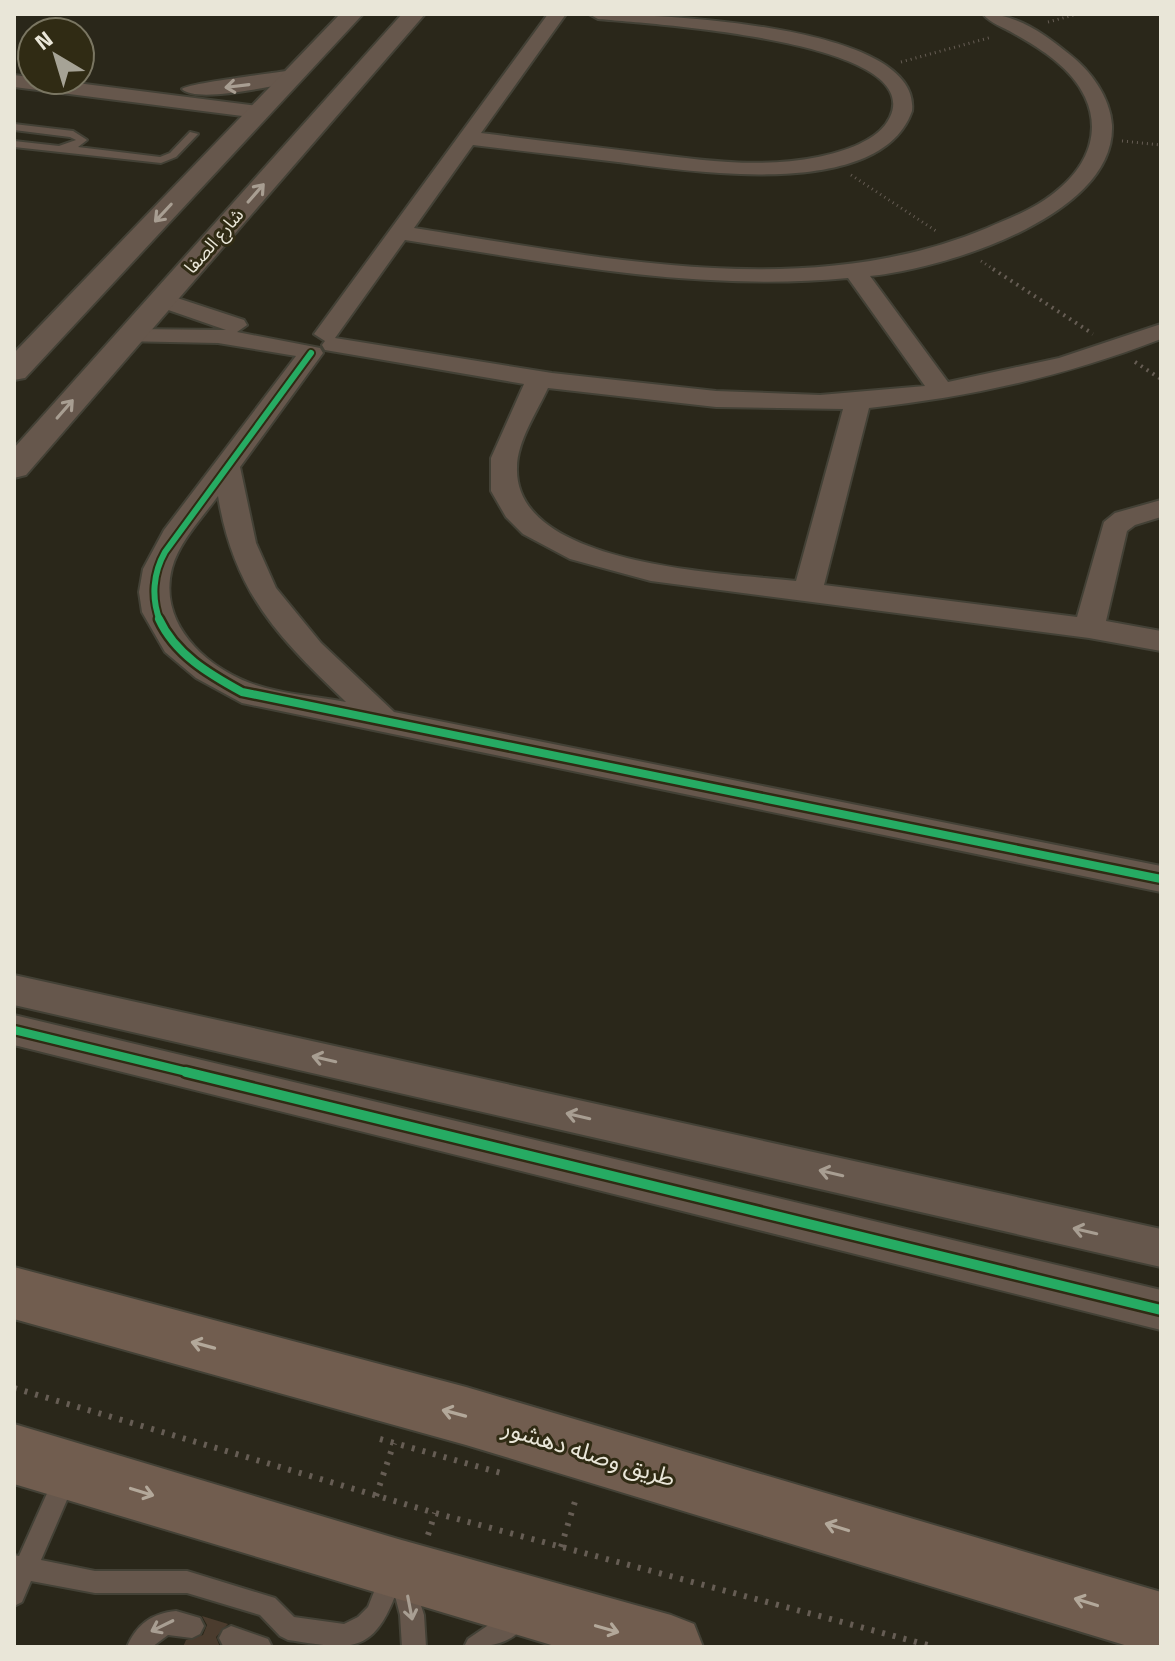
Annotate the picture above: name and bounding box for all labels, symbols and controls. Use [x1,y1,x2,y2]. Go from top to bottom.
north arrow [16,16,96,96]
text: N [27,22,60,58]
one-way arrow [224,78,251,93]
one-way arrow [247,184,265,204]
one-way arrow [155,202,173,222]
street label: شارع الصفا [177,202,251,280]
one-way arrow [56,400,74,420]
one-way arrow [312,1051,337,1066]
one-way arrow [565,1108,591,1123]
one-way arrow [819,1165,845,1180]
one-way arrow [1073,1222,1098,1237]
one-way arrow [191,1336,217,1351]
one-way arrow [441,1404,467,1419]
street label: طريق وصله دهشور [497,1408,680,1495]
one-way arrow [129,1485,155,1500]
one-way arrow [825,1519,851,1534]
one-way arrow [403,1594,418,1620]
one-way arrow [1074,1594,1100,1609]
one-way arrow [151,1619,175,1634]
one-way arrow [593,1622,619,1637]

